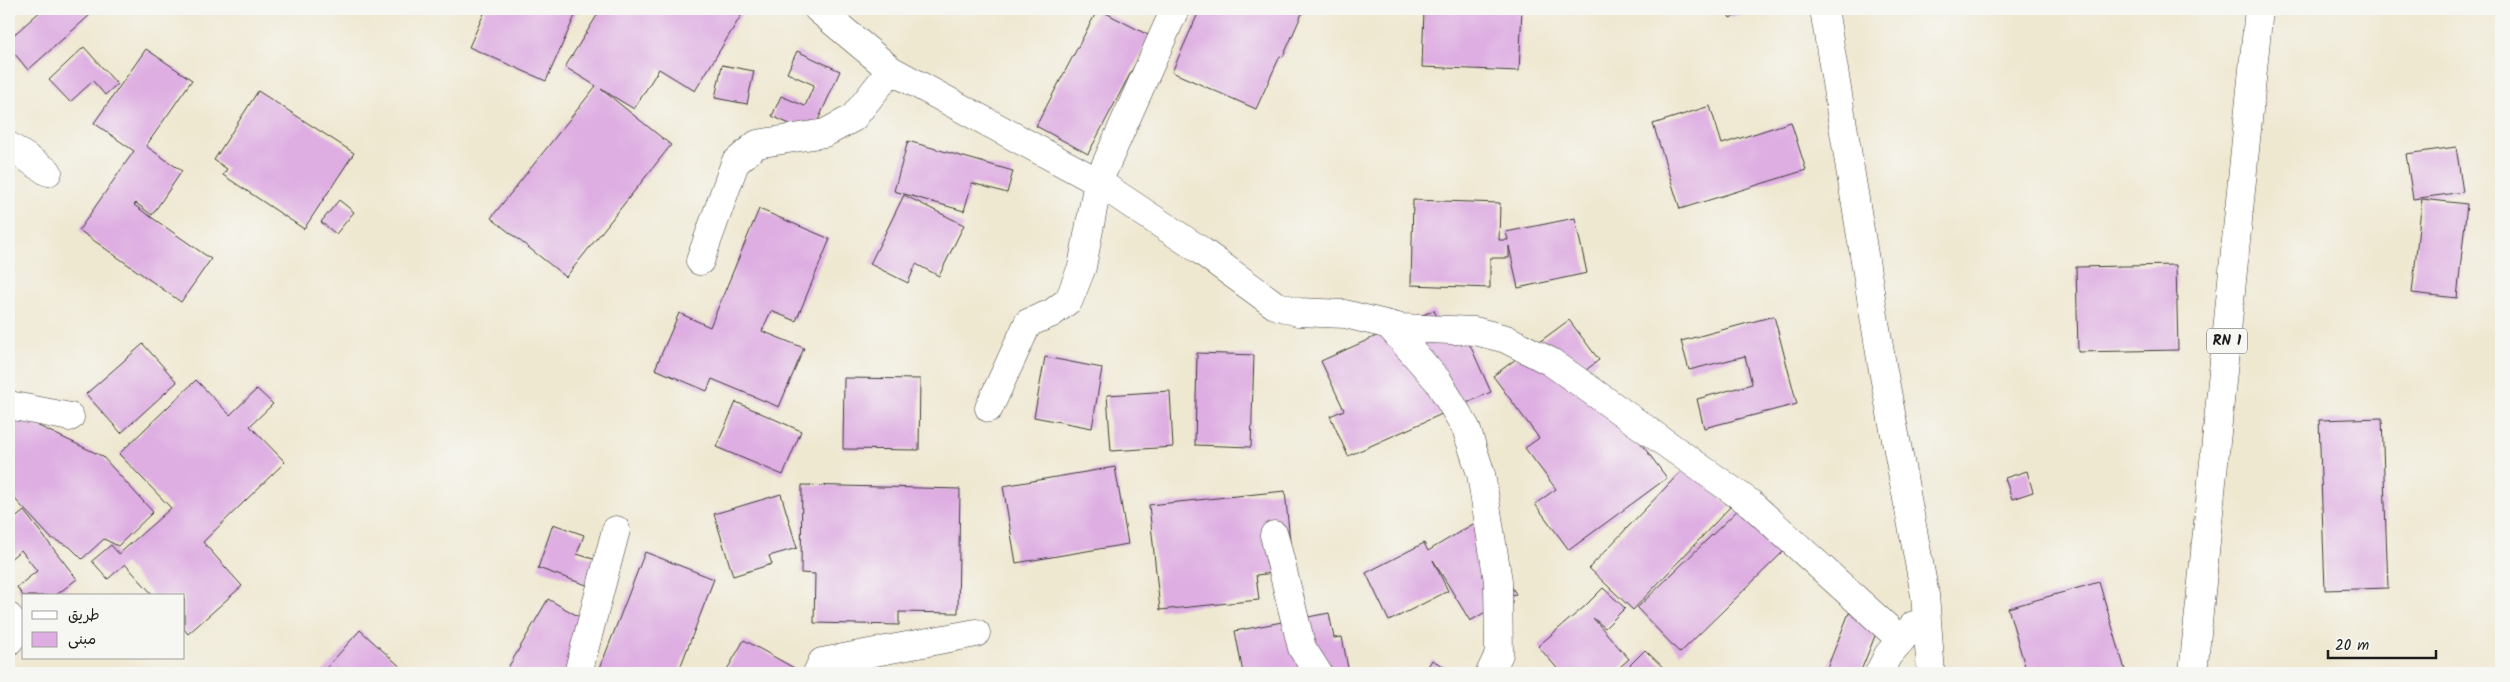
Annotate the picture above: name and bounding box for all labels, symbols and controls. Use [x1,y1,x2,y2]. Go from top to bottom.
road number: RN 1 [2207,328,2247,354]
legend [22,594,185,660]
text: طريق [68,604,100,628]
scale bar [2328,627,2435,659]
text: مبنى [68,628,96,652]
text: 20 m [2335,634,2369,658]

